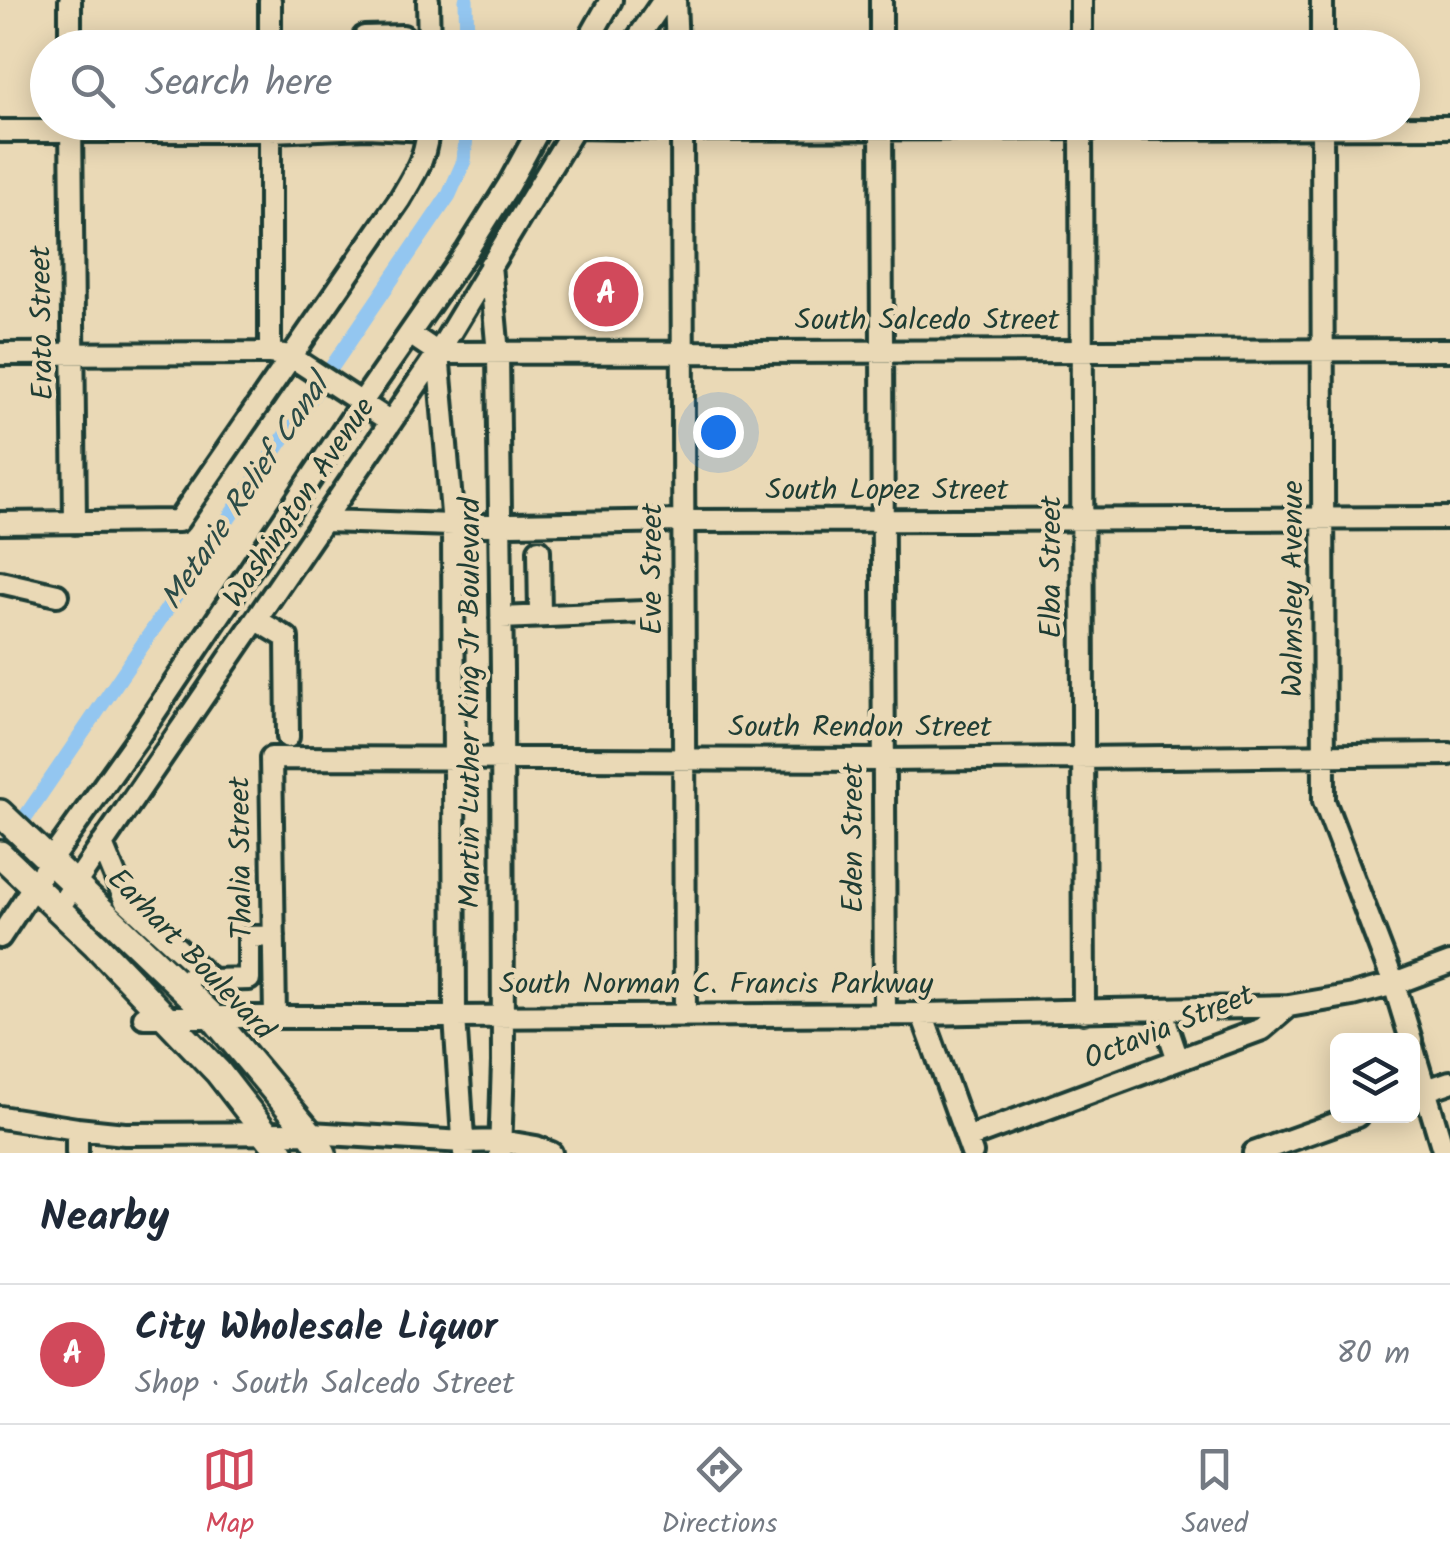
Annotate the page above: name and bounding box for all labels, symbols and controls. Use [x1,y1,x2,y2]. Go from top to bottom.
search box [30,30,1420,140]
text: Search here [145,55,332,115]
icon: search [65,58,120,113]
street label: Erato Street [18,245,68,401]
pin: A [574,256,638,332]
street label: South Salcedo Street [795,297,1060,345]
water label: Metarie Relief Canal [148,360,347,621]
street label: Washington Avenue [212,388,388,618]
your location [693,407,744,458]
street label: South Lopez Street [766,467,1009,515]
street label: Walmsley Avenue [1270,481,1318,697]
street label: Elba Street [1028,495,1076,638]
street label: Martin Luther King Jr Boulevard [447,496,495,909]
street label: Eve Street [629,503,677,635]
street label: South Rendon Street [728,704,992,752]
street label: Eden Street [830,763,878,913]
street label: Thalia Street [217,776,267,940]
street label: Earhart Boulevard [95,857,286,1053]
street label: South Norman C. Francis Parkway [499,961,934,1009]
street label: Octavia Street [1077,972,1262,1084]
map controls [1330,1033,1420,1123]
button: layers [1330,1033,1420,1123]
text: Nearby [40,1185,169,1252]
text: City Wholesale Liquor [135,1299,497,1359]
text: A [62,1329,83,1380]
text: 80 m [1336,1329,1410,1380]
text: Shop · South Salcedo Street [135,1359,514,1410]
tab: Map [202,1442,257,1547]
tab: Directions [661,1442,777,1547]
tab: Saved [1182,1442,1248,1547]

